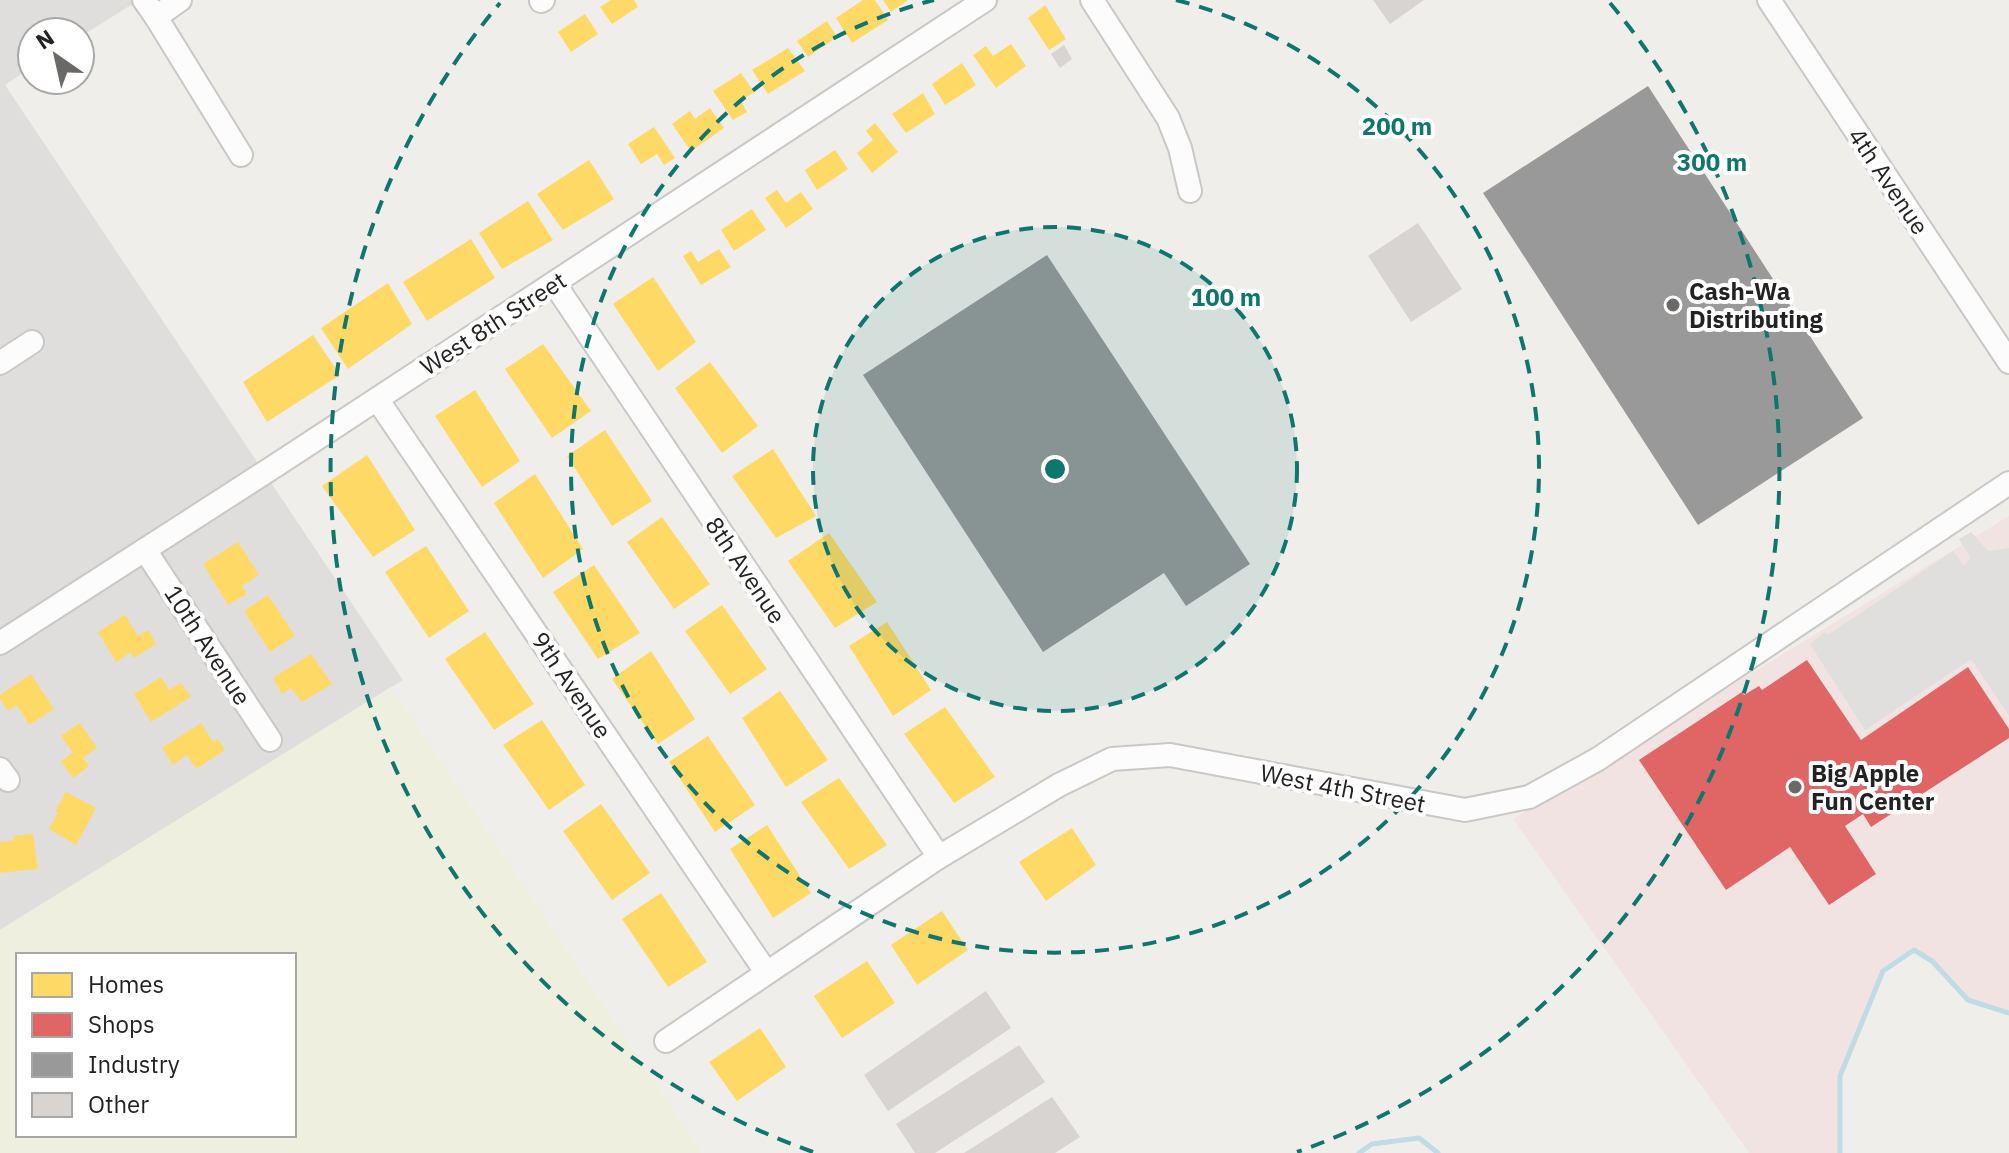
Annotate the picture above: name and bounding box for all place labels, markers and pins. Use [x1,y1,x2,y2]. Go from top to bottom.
place label: Cash-Wa Distributing [1689,275,1824,335]
marker: Cash-Wa Distributing [1664,296,1682,314]
centre of rings [1041,455,1069,483]
place label: Big Apple Fun Center [1811,757,1935,817]
marker: Big Apple Fun Center [1786,778,1804,796]

